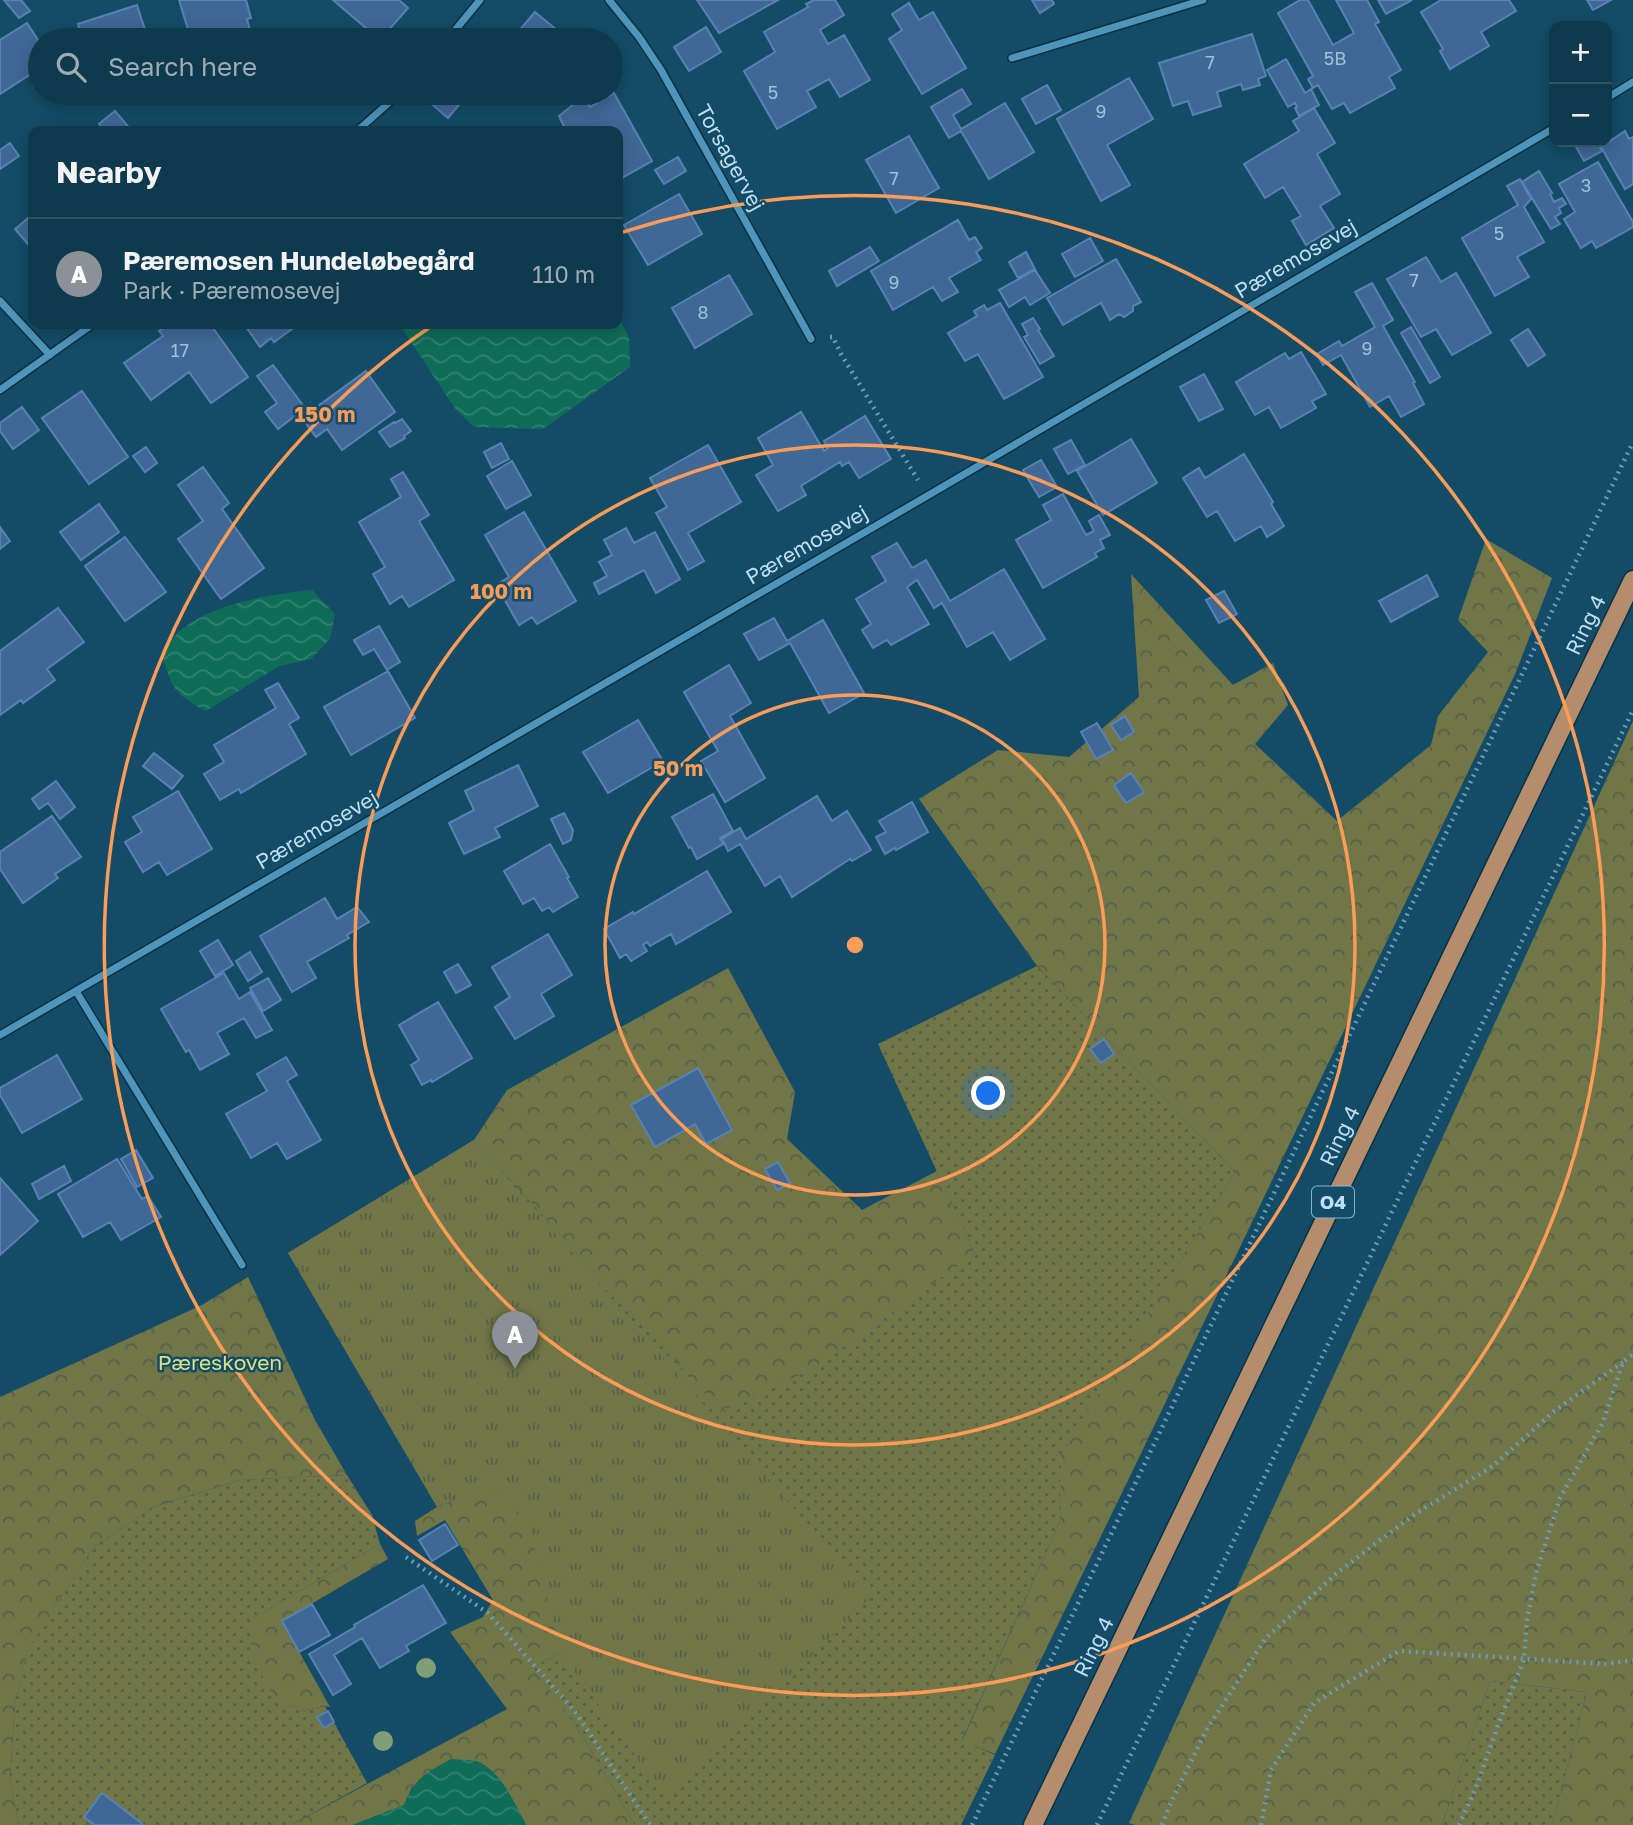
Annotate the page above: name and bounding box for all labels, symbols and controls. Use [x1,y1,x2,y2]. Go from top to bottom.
map controls [1549,21,1612,147]
button: + [1549,21,1612,84]
search box [28,28,623,105]
house number: 5B [1324,47,1346,69]
icon: search [52,48,90,86]
text: Search here [108,51,257,82]
house number: 7 [1205,51,1215,73]
house number: 5 [768,81,778,103]
button: − [1549,84,1612,147]
street label: Torsagervej [691,100,771,215]
house number: 9 [1096,100,1106,122]
text: Nearby [56,154,161,190]
house number: 7 [889,167,899,189]
house number: 3 [1581,174,1591,196]
street label: Pæremosevej [1230,213,1361,304]
house number: 5 [1494,222,1504,244]
text: Pæremosen Hundeløbegård [123,245,475,276]
text: A [71,260,87,288]
text: 110 m [532,260,595,288]
house number: 7 [1409,269,1419,291]
house number: 9 [889,271,899,293]
text: Park · Pæremosevej [123,276,341,304]
house number: 8 [698,301,708,323]
house number: 9 [1362,337,1372,359]
house number: 17 [171,339,189,361]
text: 150 m [295,401,355,427]
street label: Pæremosevej [741,499,872,590]
text: 100 m [470,578,532,604]
street label: Ring 4 [1559,590,1611,659]
text: 50 m [653,755,703,781]
street label: Pæremosevej [251,784,382,875]
centre of rings [843,933,867,957]
your location [971,1076,1005,1110]
street label: Ring 4 [1313,1101,1365,1170]
road number: O4 [1312,1186,1354,1218]
pin: A [492,1311,538,1369]
park label: Pæreskoven [158,1349,282,1375]
street label: Ring 4 [1067,1612,1119,1681]

